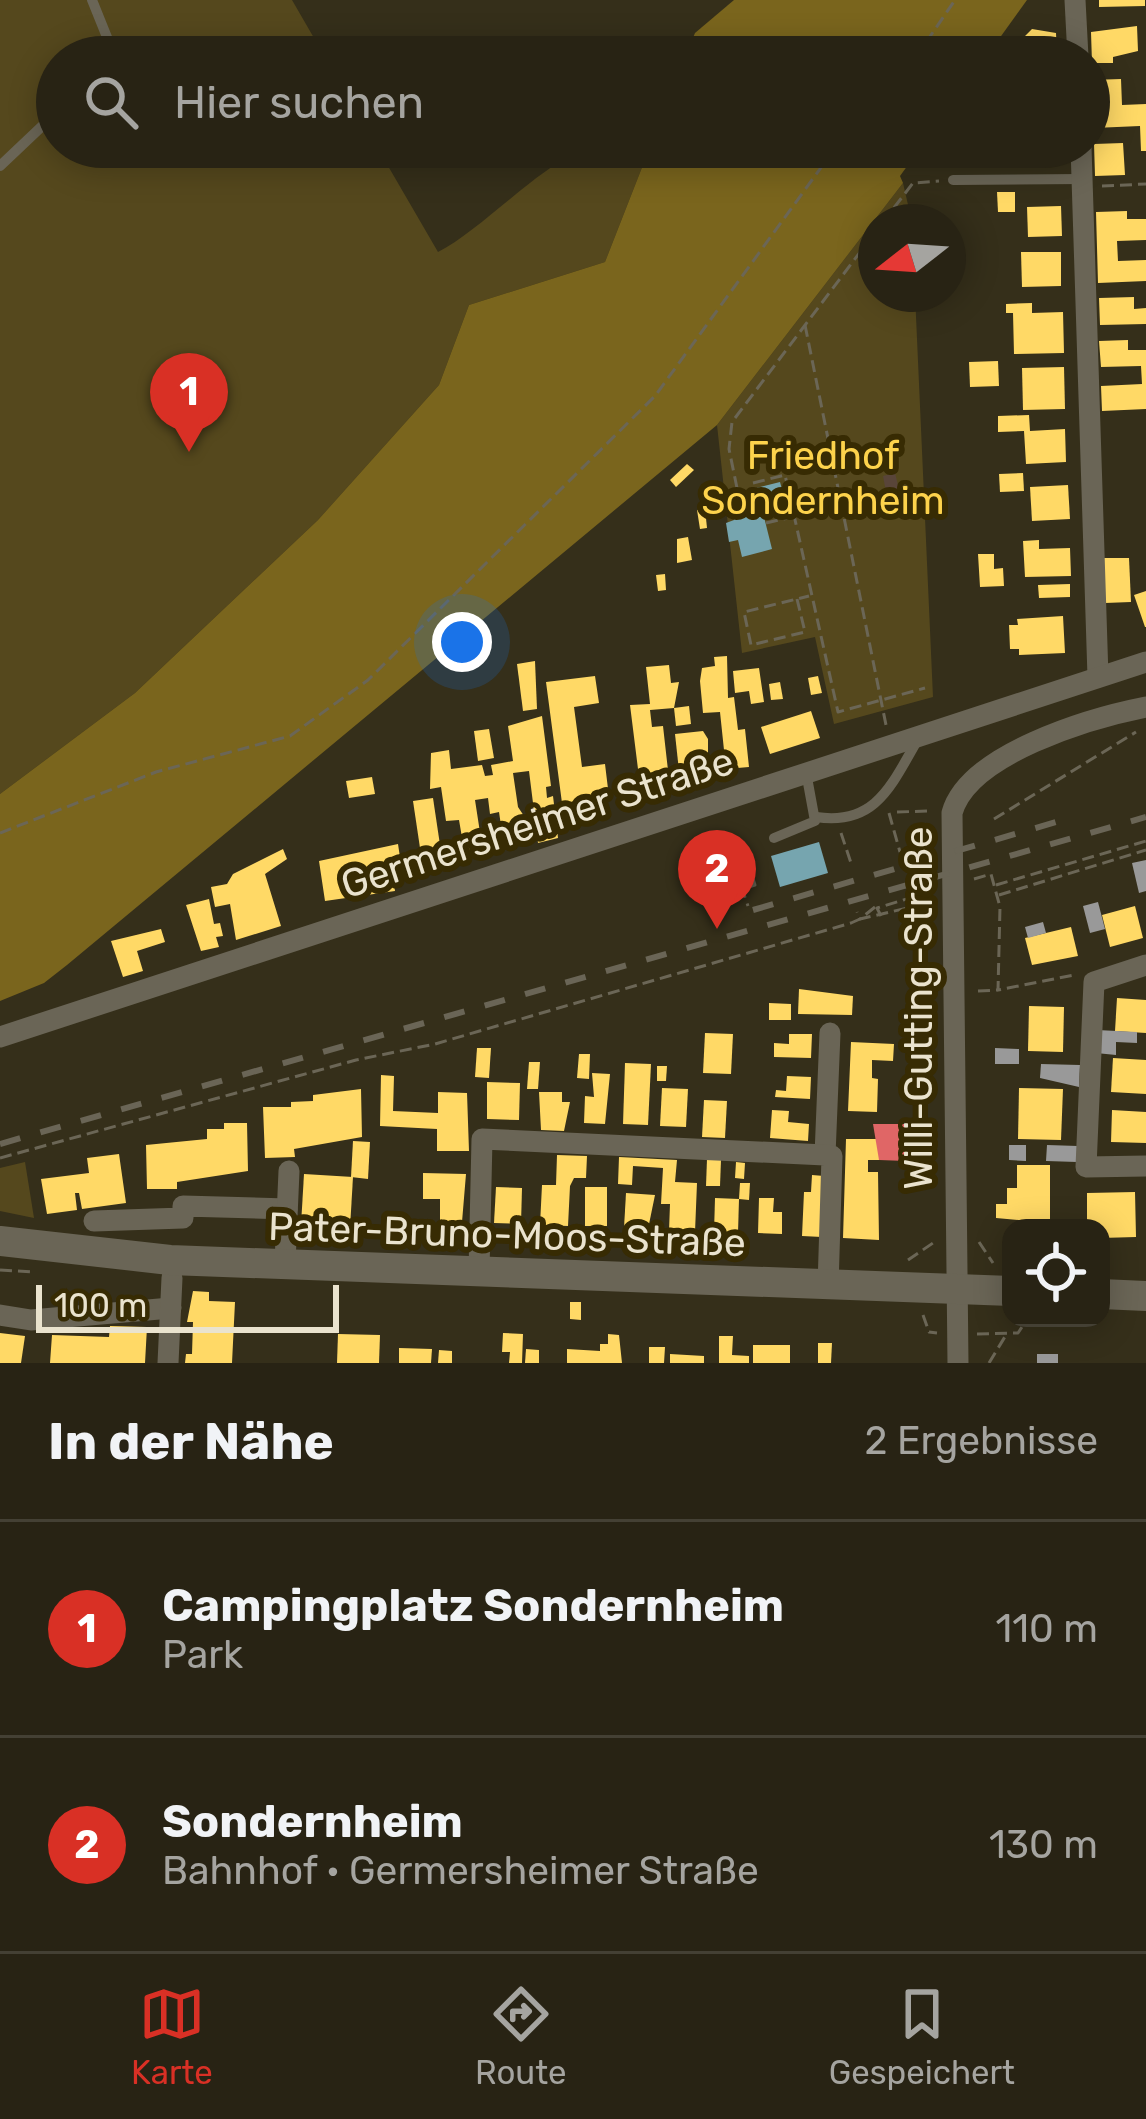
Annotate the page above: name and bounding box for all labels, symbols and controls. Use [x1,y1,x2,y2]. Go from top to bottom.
search box [36,36,1110,168]
icon: search [78,69,144,135]
text: Hier suchen [174,76,424,129]
north arrow [858,204,966,312]
pin: 1 [150,353,228,452]
park label: Friedhof Sondernheim [701,433,945,524]
your location [432,612,492,672]
street label: Germersheimer Straße [335,738,739,908]
street label: Willi-Gutting-Straße [896,826,942,1190]
pin: 2 [678,830,756,929]
street label: Pater-Bruno-Moos-Straße [267,1204,746,1266]
map controls [1002,1219,1110,1327]
button: locate [1002,1219,1110,1327]
scale bar [36,1279,339,1332]
text: 100 m [54,1286,147,1325]
text: In der Nähe [48,1411,334,1472]
text: 2 Ergebnisse [864,1418,1098,1464]
text: Campingplatz Sondernheim [162,1579,784,1632]
text: 1 [77,1606,97,1652]
text: 110 m [996,1606,1098,1652]
text: Park [162,1632,243,1678]
text: Sondernheim [162,1795,463,1848]
text: 2 [74,1822,100,1868]
text: 130 m [989,1822,1098,1868]
text: Bahnhof · Germersheimer Straße [162,1848,759,1894]
tab: Karte [131,1981,213,2092]
tab: Route [475,1981,567,2092]
tab: Gespeichert [829,1981,1015,2092]

